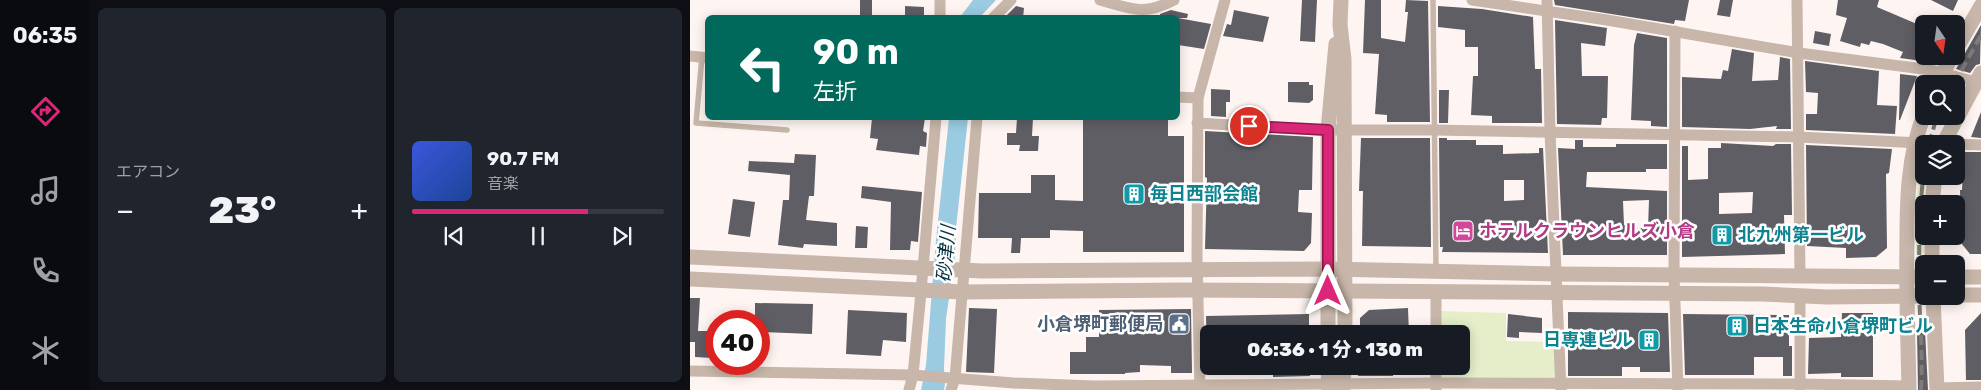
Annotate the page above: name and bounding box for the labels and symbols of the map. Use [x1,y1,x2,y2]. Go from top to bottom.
north arrow [1915,15,1965,65]
pin [1228,105,1270,147]
building icon: 毎日西部会館 [1122,182,1146,206]
place label: 毎日西部会館 [1150,183,1258,205]
hotel icon: ホテルクラウンヒルズ小倉 [1451,219,1475,243]
place label: ホテルクラウンヒルズ小倉 [1479,220,1695,242]
water label: 砂津川 [932,223,960,283]
building icon: 北九州第一ビル [1710,223,1734,247]
place label: 北九州第一ビル [1738,224,1864,246]
position arrow [1301,264,1353,316]
speed limit sign: 40 [705,310,770,375]
public building icon: 小倉堺町郵便局 [1167,312,1191,336]
place label: 小倉堺町郵便局 [1037,313,1163,335]
building icon: 日本生命小倉堺町ビル [1725,314,1749,338]
place label: 日本生命小倉堺町ビル [1753,315,1933,337]
building icon: 日専連ビル [1637,328,1661,352]
place label: 日専連ビル [1543,329,1633,351]

